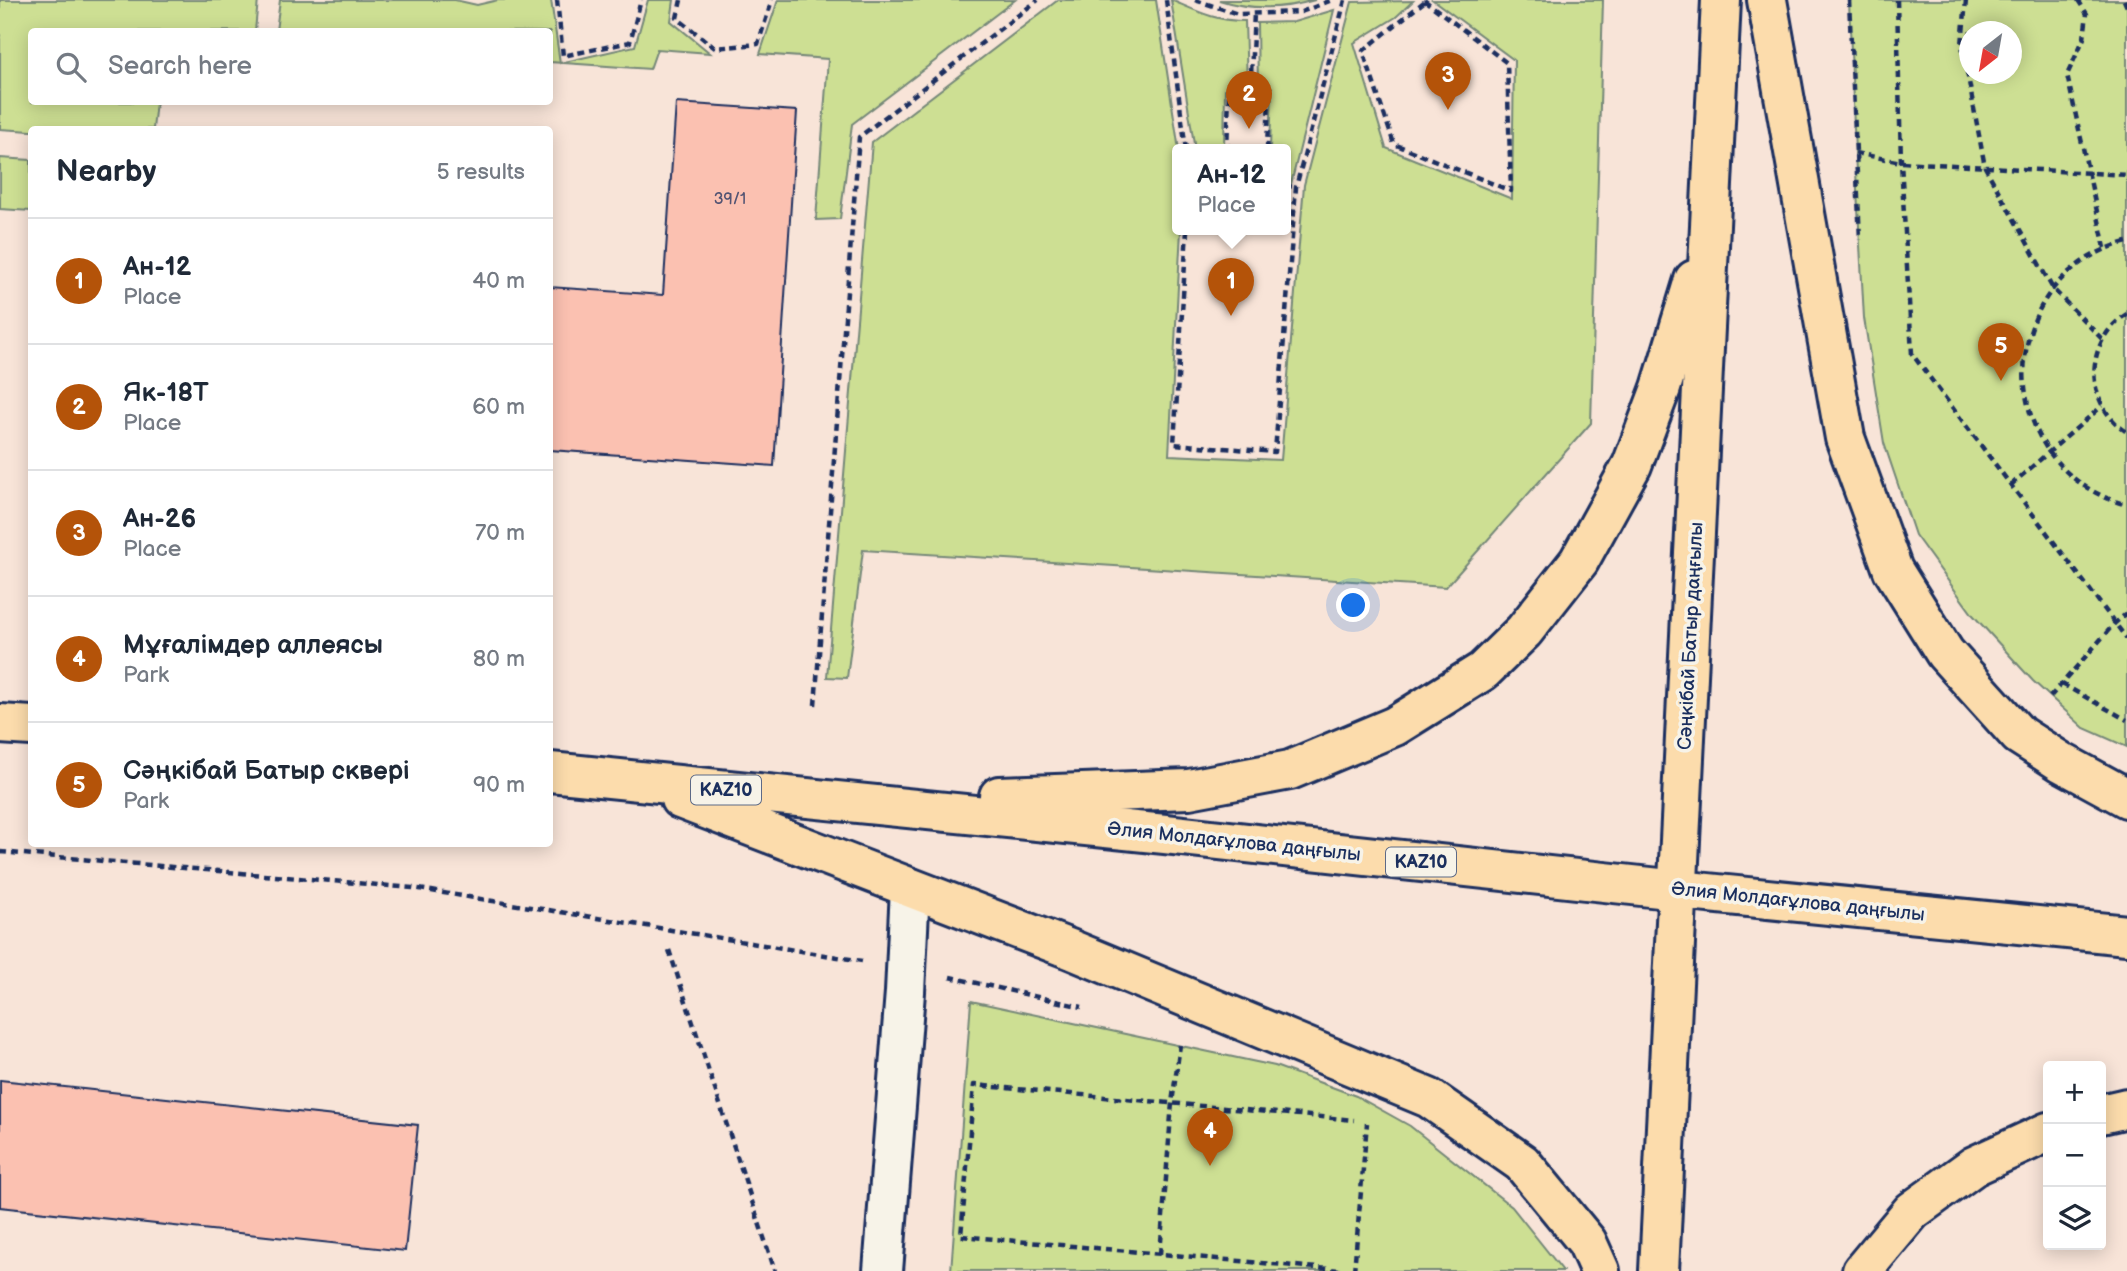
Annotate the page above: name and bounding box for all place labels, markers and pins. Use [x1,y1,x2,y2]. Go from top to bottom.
pin: 3 [1425,52,1471,110]
pin: 2 [1226,71,1272,129]
pin: 1 [1208,258,1254,316]
pin: 5 [1978,323,2024,381]
pin: 4 [1187,1108,1233,1166]

